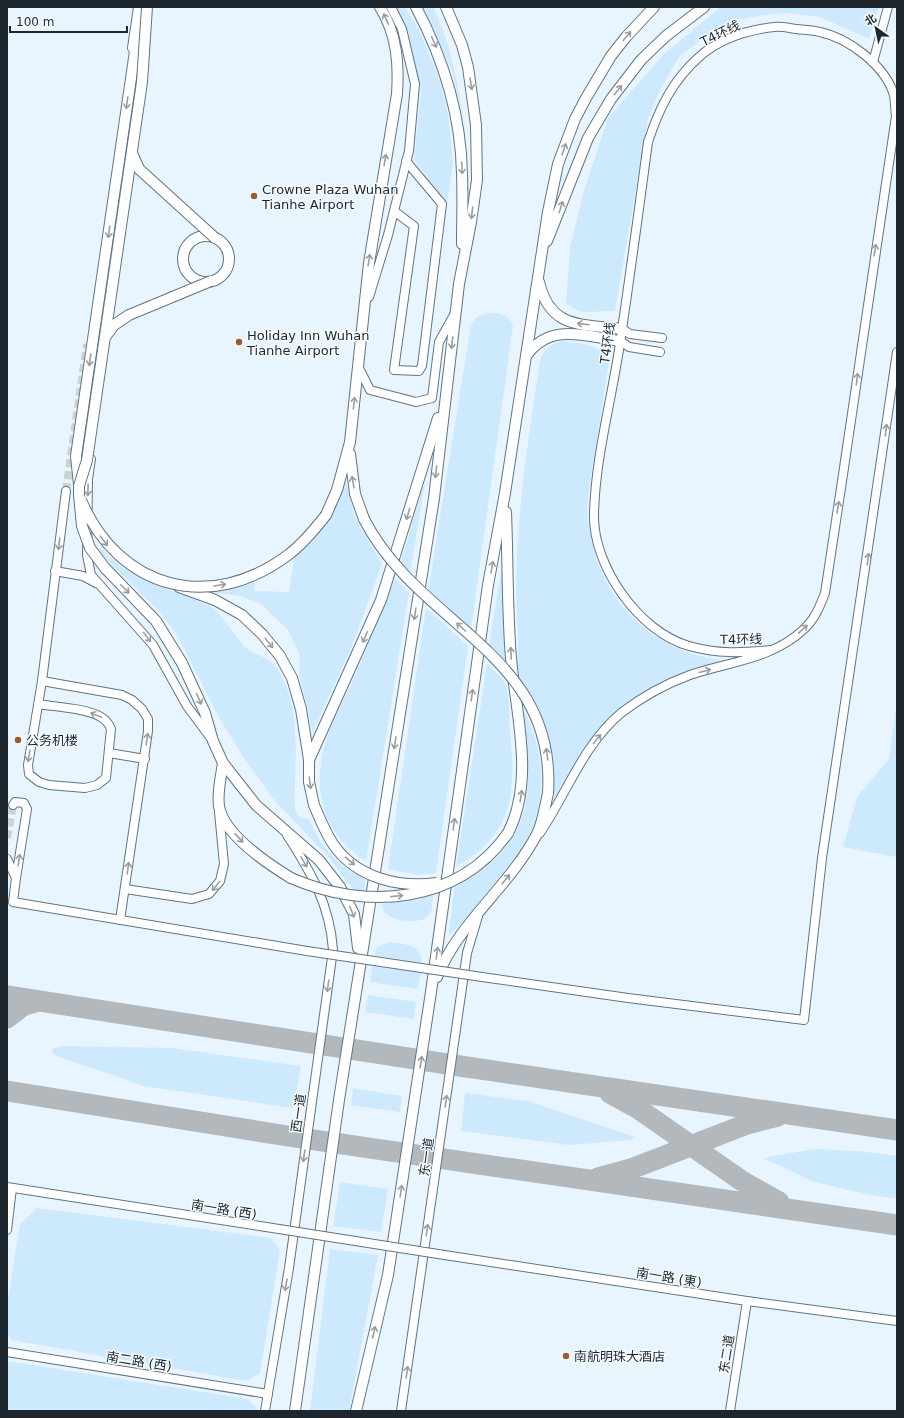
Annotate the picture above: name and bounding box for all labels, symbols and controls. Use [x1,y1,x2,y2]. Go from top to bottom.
scale bar [10,8,127,34]
north arrow [856,8,896,48]
text: 北 [863,12,879,28]
one-way arrow [382,13,389,25]
text: 100 m [16,15,54,29]
street label: T4环线 [697,17,742,50]
one-way arrow [623,31,631,42]
one-way arrow [430,36,438,48]
one-way arrow [467,77,475,90]
one-way arrow [613,85,622,96]
one-way arrow [123,96,131,109]
one-way arrow [560,143,568,155]
one-way arrow [381,154,389,167]
one-way arrow [459,161,466,174]
place label: Crowne Plaza Wuhan Tianhe Airport [261,182,399,212]
marker: Crowne Plaza Wuhan Tianhe Airport [249,191,259,201]
one-way arrow [558,200,565,213]
one-way arrow [468,206,476,219]
one-way arrow [105,225,113,238]
one-way arrow [871,244,879,257]
one-way arrow [365,254,373,267]
one-way arrow [577,320,590,328]
street label: T4环线 [597,321,618,366]
place label: Holiday Inn Wuhan Tianhe Airport [246,328,370,358]
one-way arrow [448,336,456,349]
marker: Holiday Inn Wuhan Tianhe Airport [234,337,244,347]
one-way arrow [86,353,94,366]
one-way arrow [853,373,861,386]
one-way arrow [350,397,358,410]
one-way arrow [882,424,890,437]
one-way arrow [433,465,440,478]
one-way arrow [349,476,357,489]
one-way arrow [84,483,92,496]
one-way arrow [834,501,842,514]
one-way arrow [404,508,411,521]
one-way arrow [100,535,109,546]
one-way arrow [55,537,63,550]
one-way arrow [864,553,871,566]
one-way arrow [488,561,496,574]
one-way arrow [213,581,226,589]
one-way arrow [120,584,130,594]
one-way arrow [411,607,419,620]
one-way arrow [455,622,466,631]
one-way arrow [798,625,808,634]
one-way arrow [360,630,368,642]
one-way arrow [143,632,152,643]
street label: T4环线 [719,632,762,647]
one-way arrow [265,637,274,648]
one-way arrow [507,647,514,660]
one-way arrow [698,667,711,675]
one-way arrow [468,689,476,702]
one-way arrow [196,692,203,704]
one-way arrow [91,711,103,719]
place label: 公务机楼 [26,733,78,748]
one-way arrow [143,733,151,746]
one-way arrow [592,734,601,745]
marker: 公务机楼 [13,735,23,745]
one-way arrow [391,736,399,749]
one-way arrow [544,748,551,761]
one-way arrow [25,749,33,762]
one-way arrow [306,776,314,789]
one-way arrow [517,790,525,803]
one-way arrow [450,818,458,831]
one-way arrow [234,833,244,843]
one-way arrow [15,854,23,867]
one-way arrow [300,856,308,868]
one-way arrow [345,856,355,865]
one-way arrow [124,862,132,875]
one-way arrow [502,874,511,885]
one-way arrow [212,880,220,891]
one-way arrow [390,892,403,900]
one-way arrow [348,905,356,917]
one-way arrow [433,947,441,960]
one-way arrow [324,979,332,992]
one-way arrow [417,1056,425,1069]
street label: 西一道 [288,1093,309,1133]
one-way arrow [442,1095,450,1108]
street label: 东一道 [416,1137,437,1177]
one-way arrow [300,1149,308,1162]
one-way arrow [397,1184,405,1197]
street label: 南一路 (西) [190,1197,258,1222]
one-way arrow [423,1224,431,1237]
street label: 南一路 (東) [635,1265,703,1290]
one-way arrow [282,1278,290,1291]
one-way arrow [371,1326,379,1339]
street label: 东二道 [716,1334,737,1375]
street label: 南二路 (西) [105,1349,173,1374]
place label: 南航明珠大酒店 [574,1349,665,1364]
marker: 南航明珠大酒店 [561,1351,571,1361]
one-way arrow [403,1366,411,1379]

